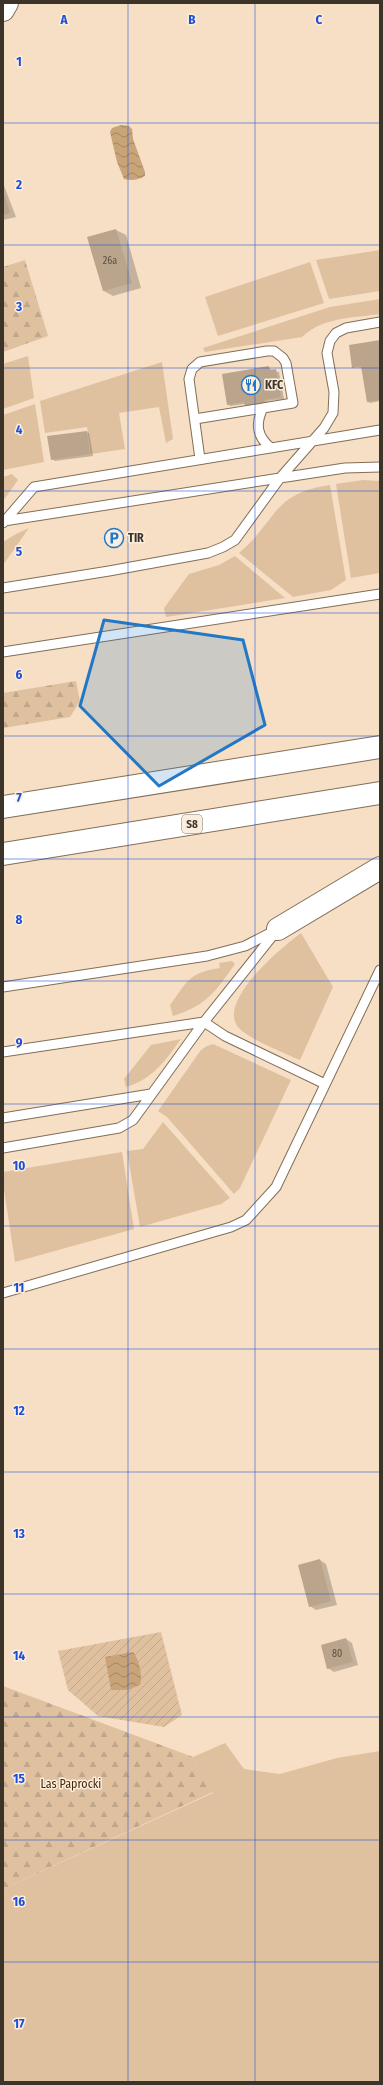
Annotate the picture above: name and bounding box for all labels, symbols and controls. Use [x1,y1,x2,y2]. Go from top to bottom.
text: A [59,12,68,27]
text: B [188,12,196,27]
text: C [316,12,323,27]
text: 1 [16,54,22,69]
text: 2 [15,177,22,192]
house number: 26a [103,255,117,267]
text: 3 [15,299,22,314]
restaurant icon: KFC [240,374,262,396]
place label: KFC [265,378,284,392]
text: 4 [16,422,23,437]
parking icon: TIR [103,527,125,549]
place label: TIR [128,531,144,545]
text: 5 [16,544,22,559]
text: 6 [16,667,23,682]
text: 7 [16,790,22,805]
road number: S8 [182,815,202,833]
text: 8 [16,912,23,927]
text: 9 [16,1035,23,1050]
text: 10 [13,1158,25,1173]
text: 11 [14,1280,24,1295]
text: 12 [13,1403,25,1418]
text: 13 [13,1526,25,1541]
text: 14 [13,1648,25,1663]
house number: 80 [332,1648,342,1660]
text: 15 [13,1771,25,1786]
park label: Las Paprocki [41,1777,101,1791]
text: 16 [13,1894,25,1909]
text: 17 [13,2016,25,2031]

